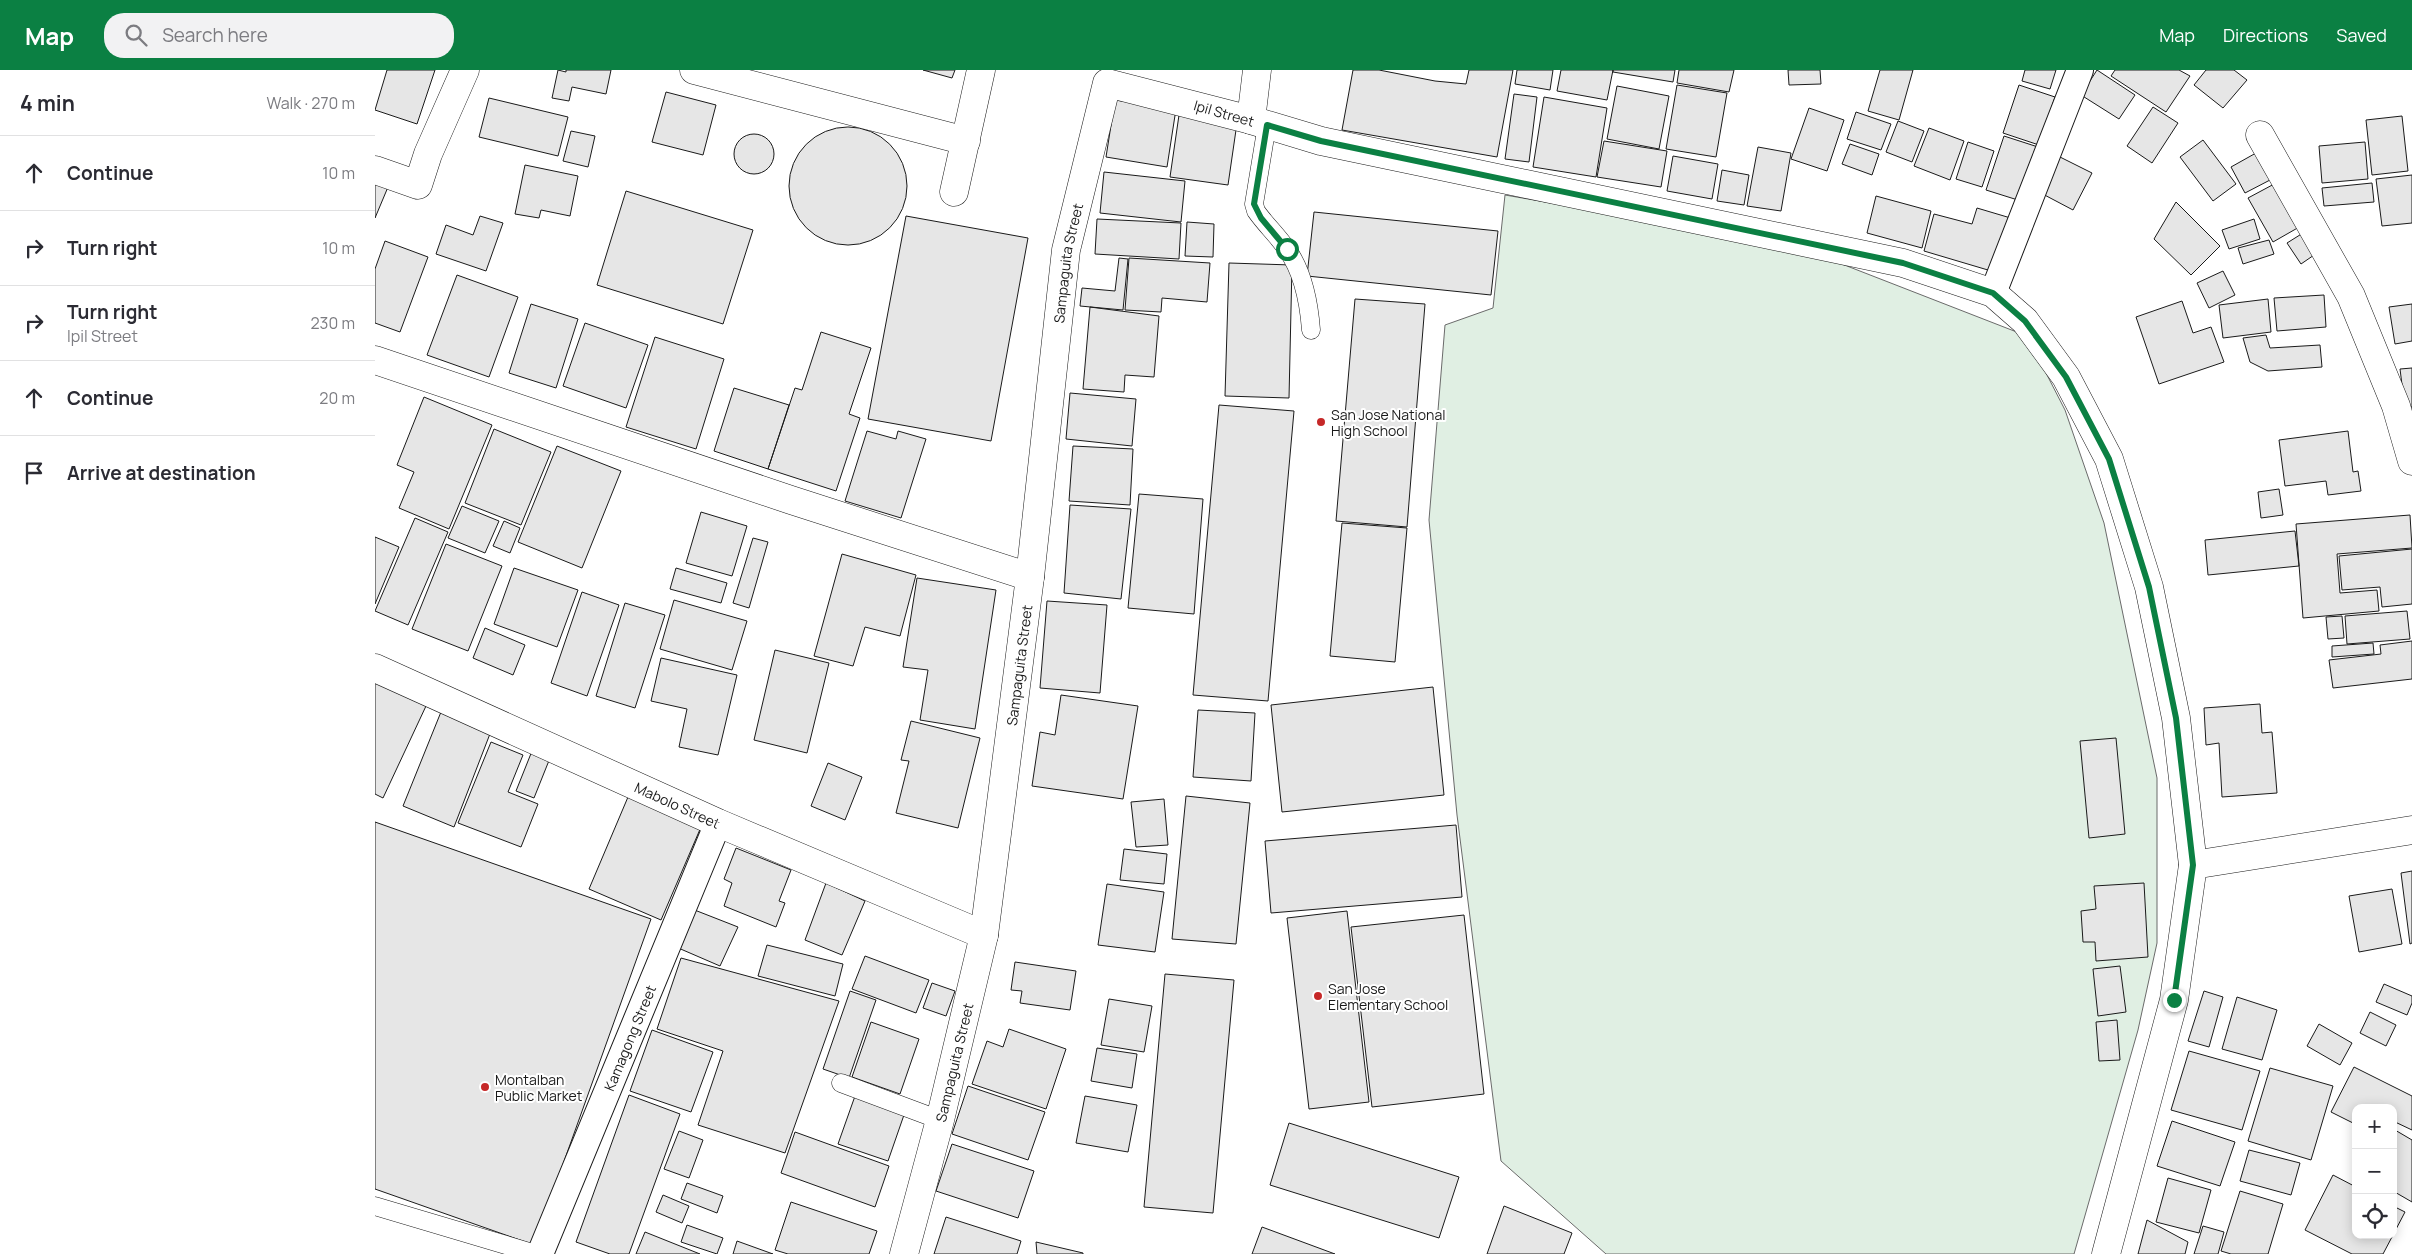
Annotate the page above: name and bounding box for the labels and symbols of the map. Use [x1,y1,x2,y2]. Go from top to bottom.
street label: Ipil Street [1192,95,1257,131]
street label: Sampaguita Street [1048,201,1087,324]
route start [1276,238,1299,261]
place label: San Jose National High School [1331,405,1445,440]
marker: San Jose National High School [1315,416,1327,428]
street label: Sampaguita Street [1002,603,1036,727]
street label: Mabolo Street [632,777,724,832]
place label: San Jose Elementary School [1328,979,1448,1014]
street label: Kamagong Street [599,982,660,1094]
route end [2163,989,2186,1012]
marker: San Jose Elementary School [1312,990,1324,1002]
street label: Sampaguita Street [930,1001,977,1124]
place label: Montalban Public Market [495,1070,583,1105]
marker: Montalban Public Market [479,1081,491,1093]

